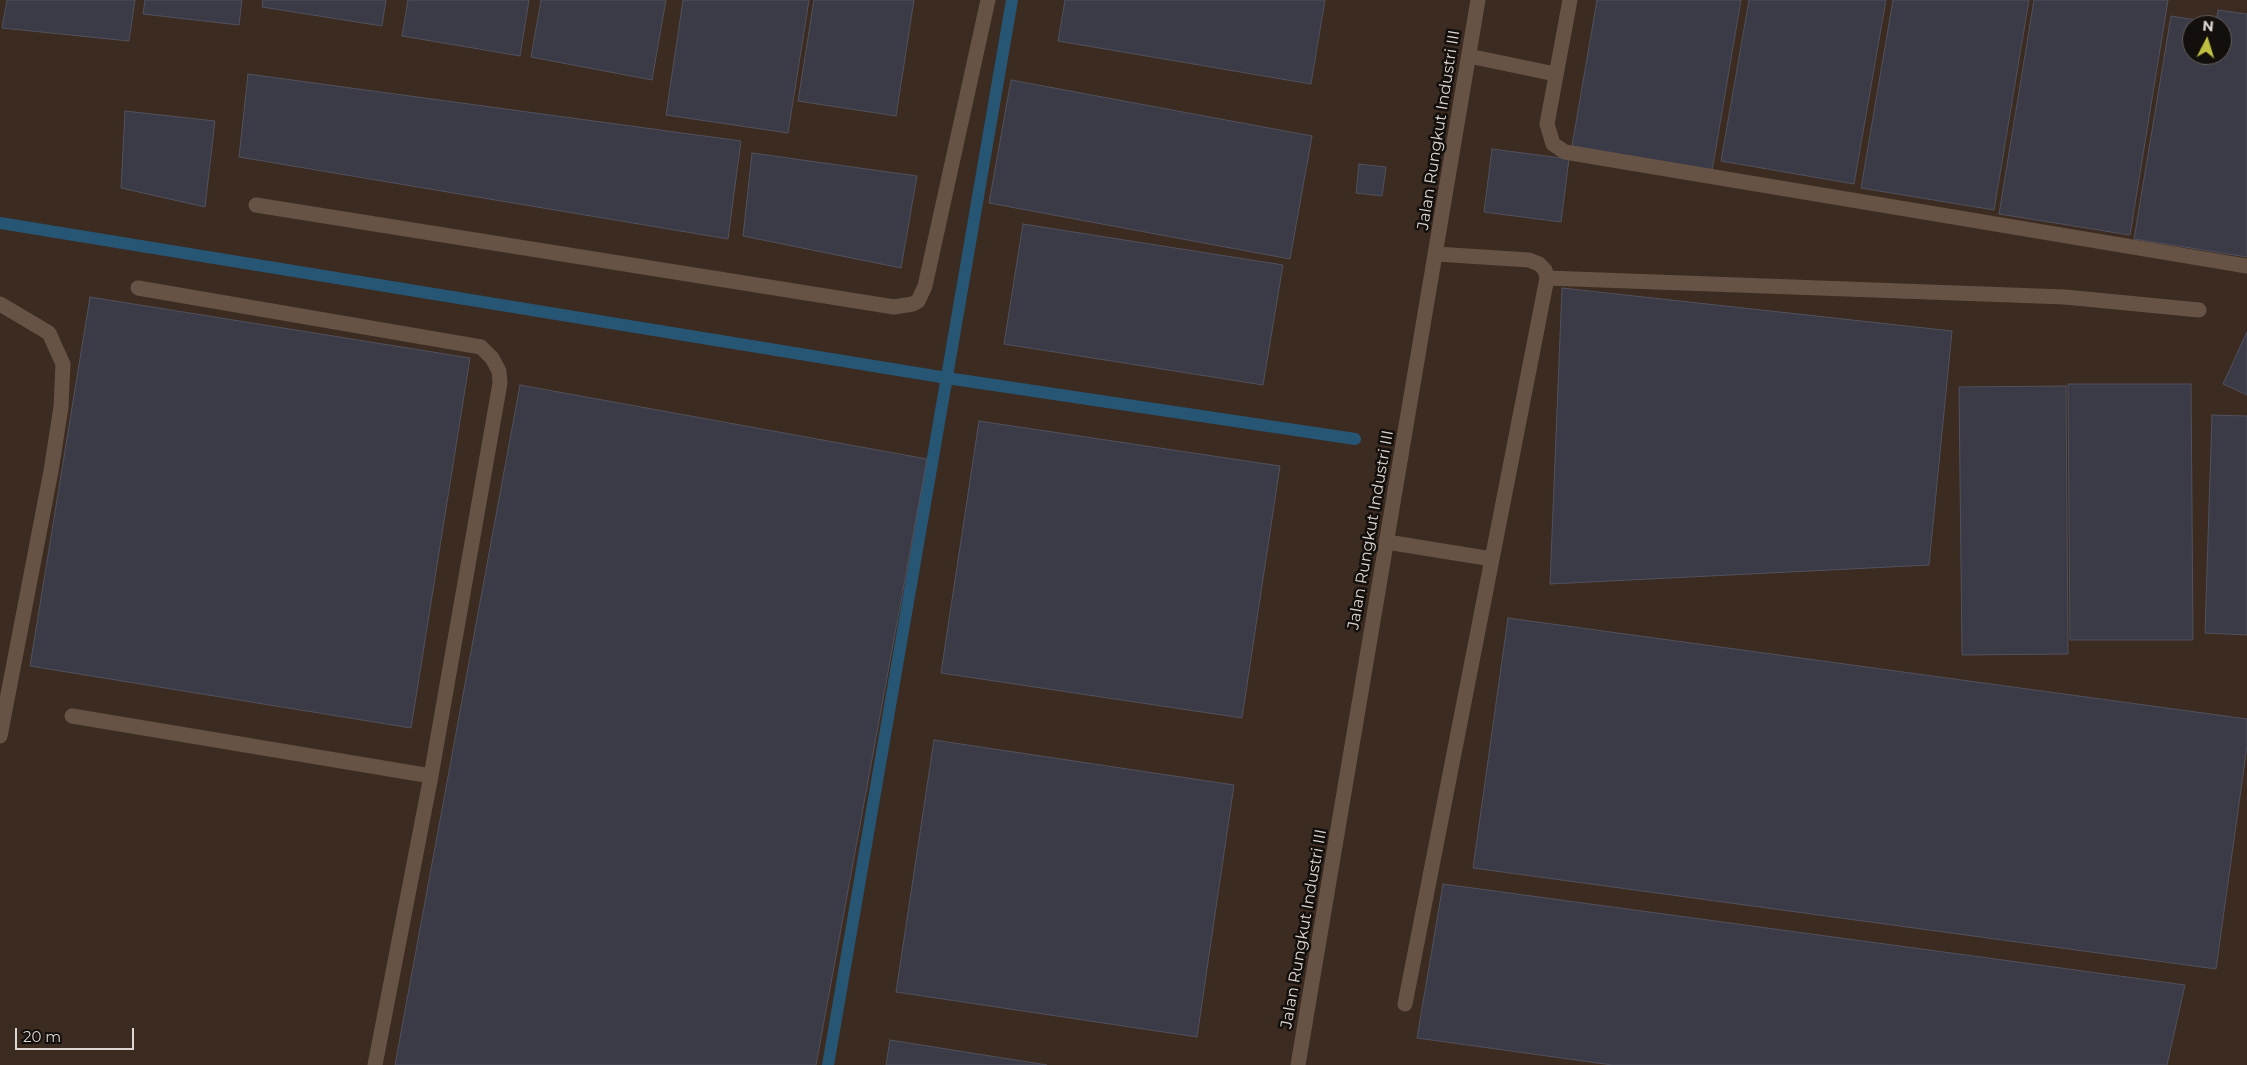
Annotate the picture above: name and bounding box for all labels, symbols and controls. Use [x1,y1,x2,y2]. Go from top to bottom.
north arrow [2182,15,2232,65]
text: N [2202,17,2215,36]
street label: Jalan Rungkut Industri III [1414,29,1464,231]
street label: Jalan Rungkut Industri III [1344,429,1398,631]
street label: Jalan Rungkut Industri III [1277,828,1331,1030]
scale bar [18,1018,136,1050]
text: 20 m [23,1027,61,1046]

